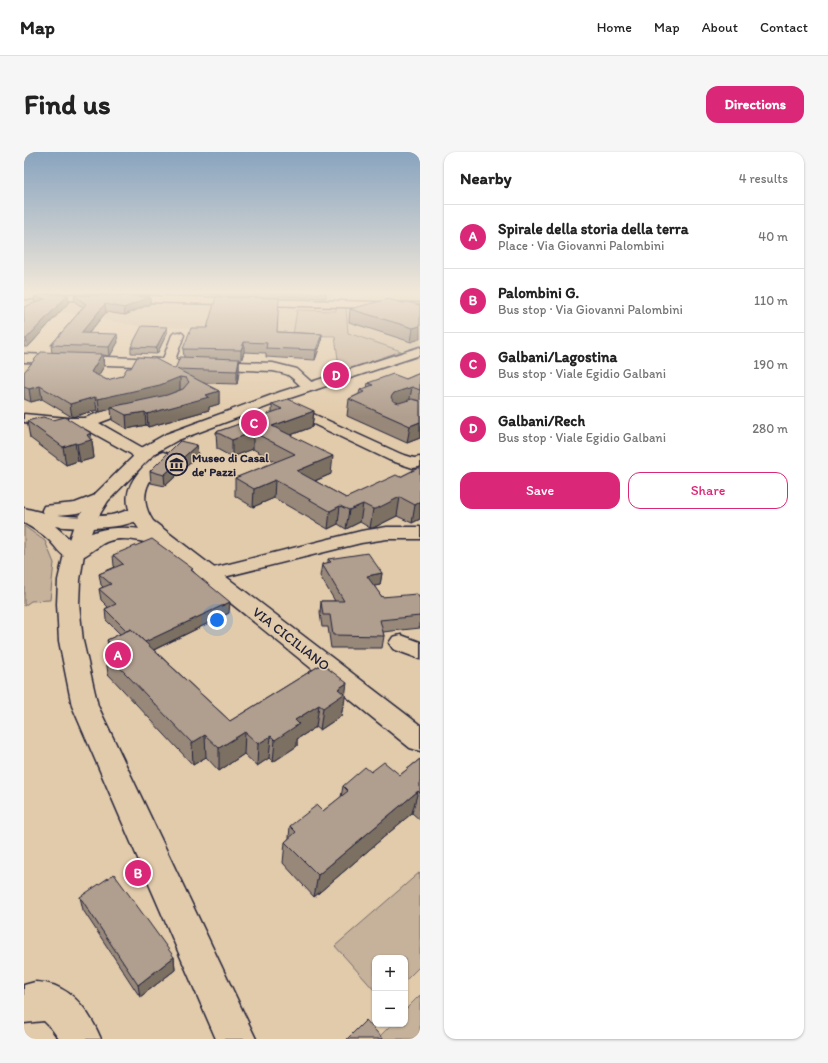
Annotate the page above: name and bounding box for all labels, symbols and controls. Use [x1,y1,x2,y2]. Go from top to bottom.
text: Map [20,16,55,39]
text: Home [597,19,632,36]
text: Map [654,19,680,36]
text: About [702,19,738,36]
text: Contact [760,19,808,36]
button: Directions [706,86,804,123]
text: Find us [24,87,111,121]
text: Nearby [460,168,512,188]
text: 4 results [739,171,788,186]
text: Spirale della storia della terra [498,220,689,238]
text: A [469,229,477,244]
text: 40 m [758,229,788,244]
text: Place · Via Giovanni Palombini [498,238,664,253]
text: Palombini G. [498,284,579,302]
text: B [469,293,477,308]
text: 110 m [754,293,788,308]
text: Bus stop · Via Giovanni Palombini [498,302,683,317]
text: Galbani/Lagostina [498,348,617,366]
text: C [469,357,477,372]
text: 190 m [753,357,788,372]
pin: D [323,360,349,390]
text: Bus stop · Viale Egidio Galbani [498,366,666,381]
pin: C [241,408,267,438]
text: Galbani/Rech [498,412,585,430]
text: D [469,421,477,436]
text: 280 m [752,421,788,436]
text: Bus stop · Viale Egidio Galbani [498,430,666,445]
place label: Museo di Casal de' Pazzi [192,451,269,479]
museum icon: Museo di Casal de' Pazzi [164,452,190,478]
button: Save [460,472,620,509]
button: Share [628,472,788,509]
street label: VIA CICILIANO [249,604,333,674]
your location [207,610,227,630]
pin: A [105,640,131,670]
pin: B [125,858,151,888]
map controls [372,955,408,1027]
button: + [372,955,408,991]
button: − [372,991,408,1027]

